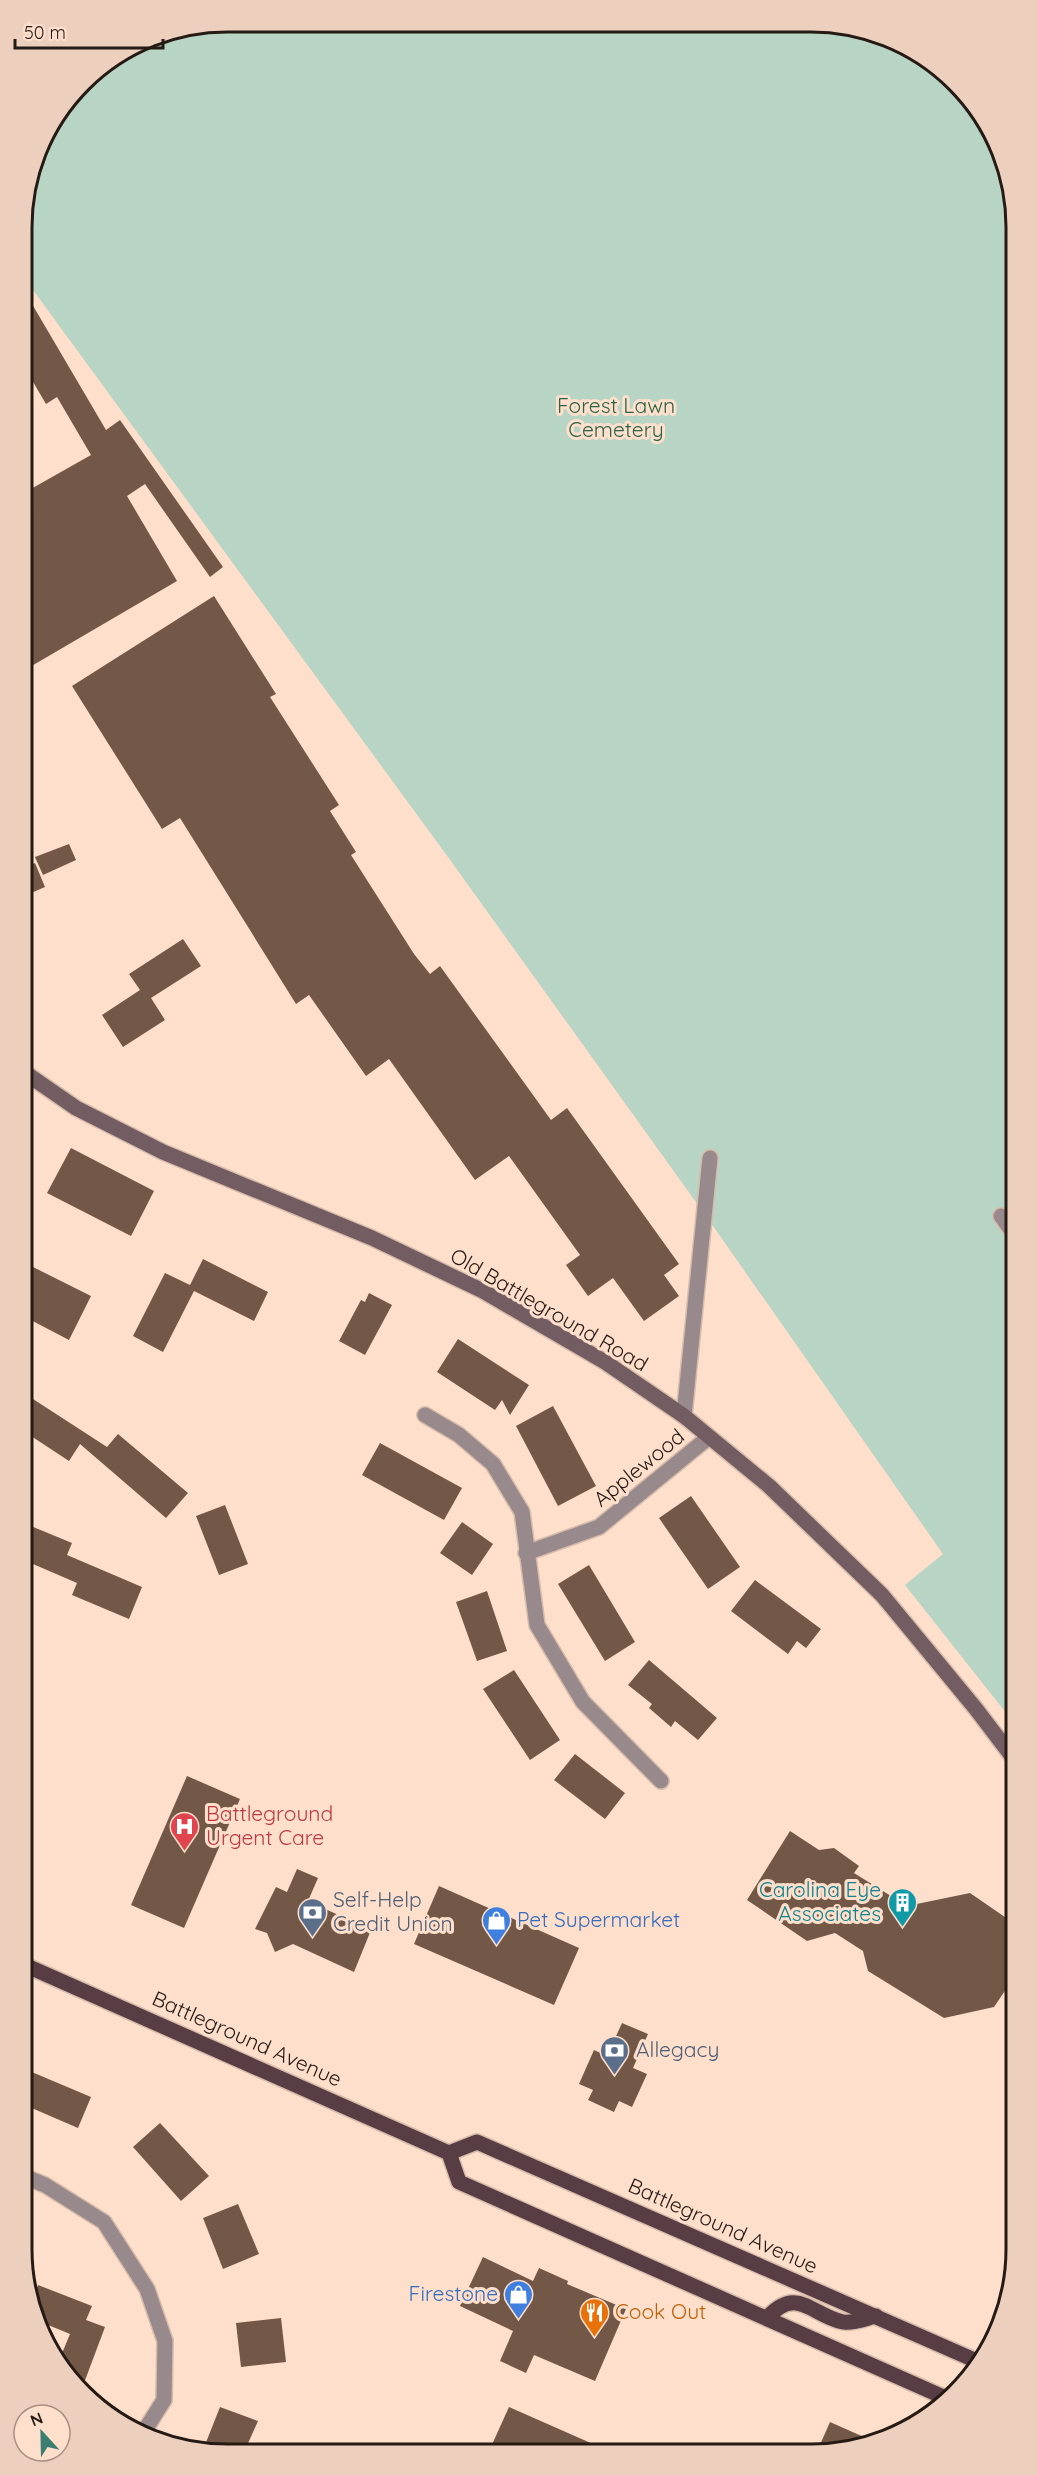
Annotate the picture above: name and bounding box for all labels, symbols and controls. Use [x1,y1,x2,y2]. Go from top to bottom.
scale bar [15,12,164,50]
text: 50 m [24,21,66,44]
park label: Forest Lawn Cemetery [557,392,675,442]
street label: Old Battleground Road [446,1242,653,1376]
street label: Applewood [588,1423,689,1512]
place label: Battleground Urgent Care [206,1800,333,1850]
hospital icon: Battleground Urgent Care [169,1810,201,1852]
place label: Carolina Eye Associates [759,1876,881,1926]
place label: Self-Help Credit Union [333,1886,453,1936]
building icon: Carolina Eye Associates [886,1886,918,1928]
bank icon: Self-Help Credit Union [296,1896,328,1938]
shop icon: Pet Supermarket [480,1904,512,1946]
place label: Pet Supermarket [517,1906,680,1932]
street label: Battleground Avenue [149,1985,346,2092]
bank icon: Allegacy [599,2034,631,2076]
place label: Allegacy [636,2036,719,2062]
street label: Battleground Avenue [625,2172,822,2279]
shop icon: Firestone [503,2278,535,2320]
place label: Firestone [409,2280,498,2306]
restaurant icon: Cook Out [578,2296,610,2338]
place label: Cook Out [615,2298,706,2324]
north arrow [12,2403,72,2463]
text: N [27,2408,46,2431]

